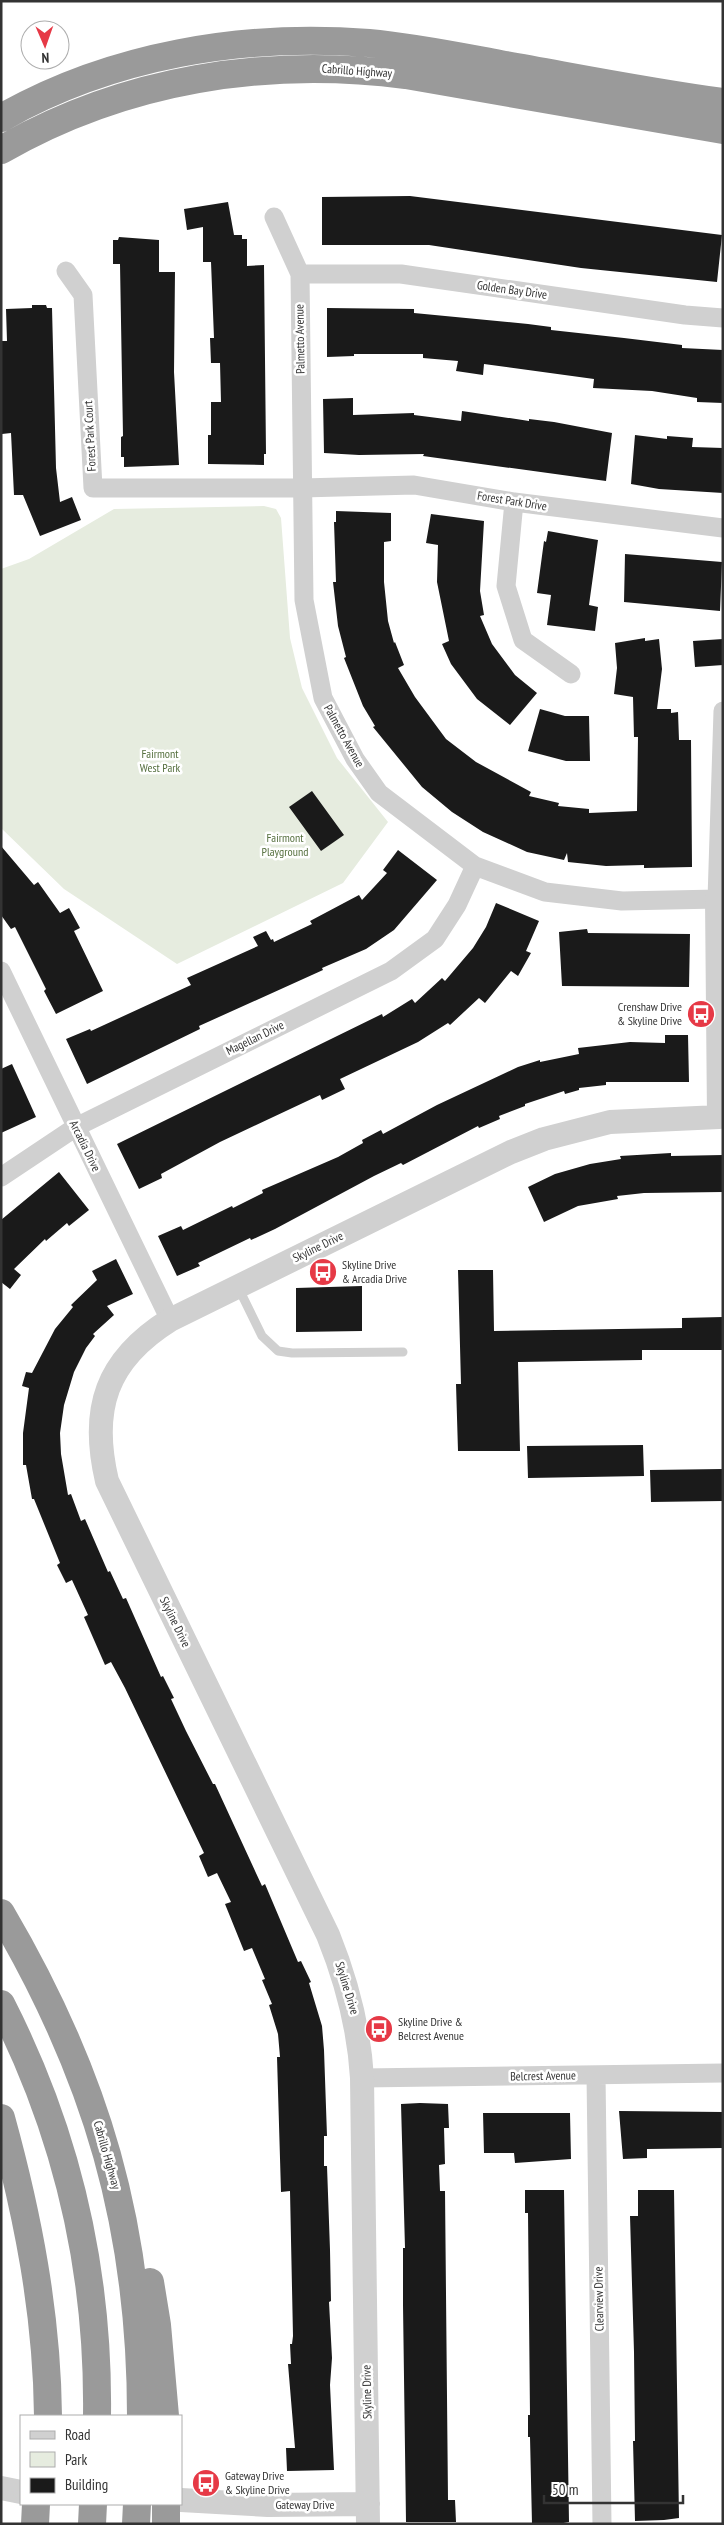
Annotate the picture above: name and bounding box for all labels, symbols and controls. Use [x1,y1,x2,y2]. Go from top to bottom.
north arrow [20,20,70,70]
text: N [41,49,50,67]
street label: Cabrillo Highway [321,61,393,80]
street label: Golden Bay Drive [476,277,548,302]
street label: Palmetto Avenue [291,304,308,374]
street label: Forest Park Court [80,400,99,472]
street label: Forest Park Drive [476,488,548,513]
street label: Palmetto Avenue [321,702,368,770]
park label: Fairmont West Park [140,746,181,775]
park label: Fairmont Playground [262,830,308,859]
place label: Crenshaw Drive & Skyline Drive [617,999,682,1028]
bus stop icon: Crenshaw Drive & Skyline Drive [686,999,716,1029]
street label: Magellan Drive [223,1017,286,1058]
street label: Arcadia Drive [67,1118,104,1174]
street label: Skyline Drive [290,1228,345,1265]
bus stop icon: Skyline Drive & Arcadia Drive [308,1257,338,1287]
place label: Skyline Drive & Arcadia Drive [342,1257,407,1286]
street label: Skyline Drive [157,1594,194,1649]
street label: Skyline Drive [332,1960,363,2016]
bus stop icon: Skyline Drive & Belcrest Avenue [364,2014,394,2044]
place label: Skyline Drive & Belcrest Avenue [398,2014,464,2043]
street label: Belcrest Avenue [510,2067,576,2084]
street label: Cabrillo Highway [91,2119,125,2191]
street label: Clearview Drive [590,2267,607,2331]
street label: Skyline Drive [359,2365,374,2419]
legend [20,2415,182,2505]
text: Road [65,2425,91,2444]
text: Park [65,2450,87,2469]
bus stop icon: Gateway Drive & Skyline Drive [191,2468,221,2498]
place label: Gateway Drive & Skyline Drive [225,2468,290,2497]
scale bar [544,2472,683,2504]
text: Building [65,2475,108,2494]
text: 50 m [552,2480,578,2499]
street label: Gateway Drive [275,2497,335,2512]

